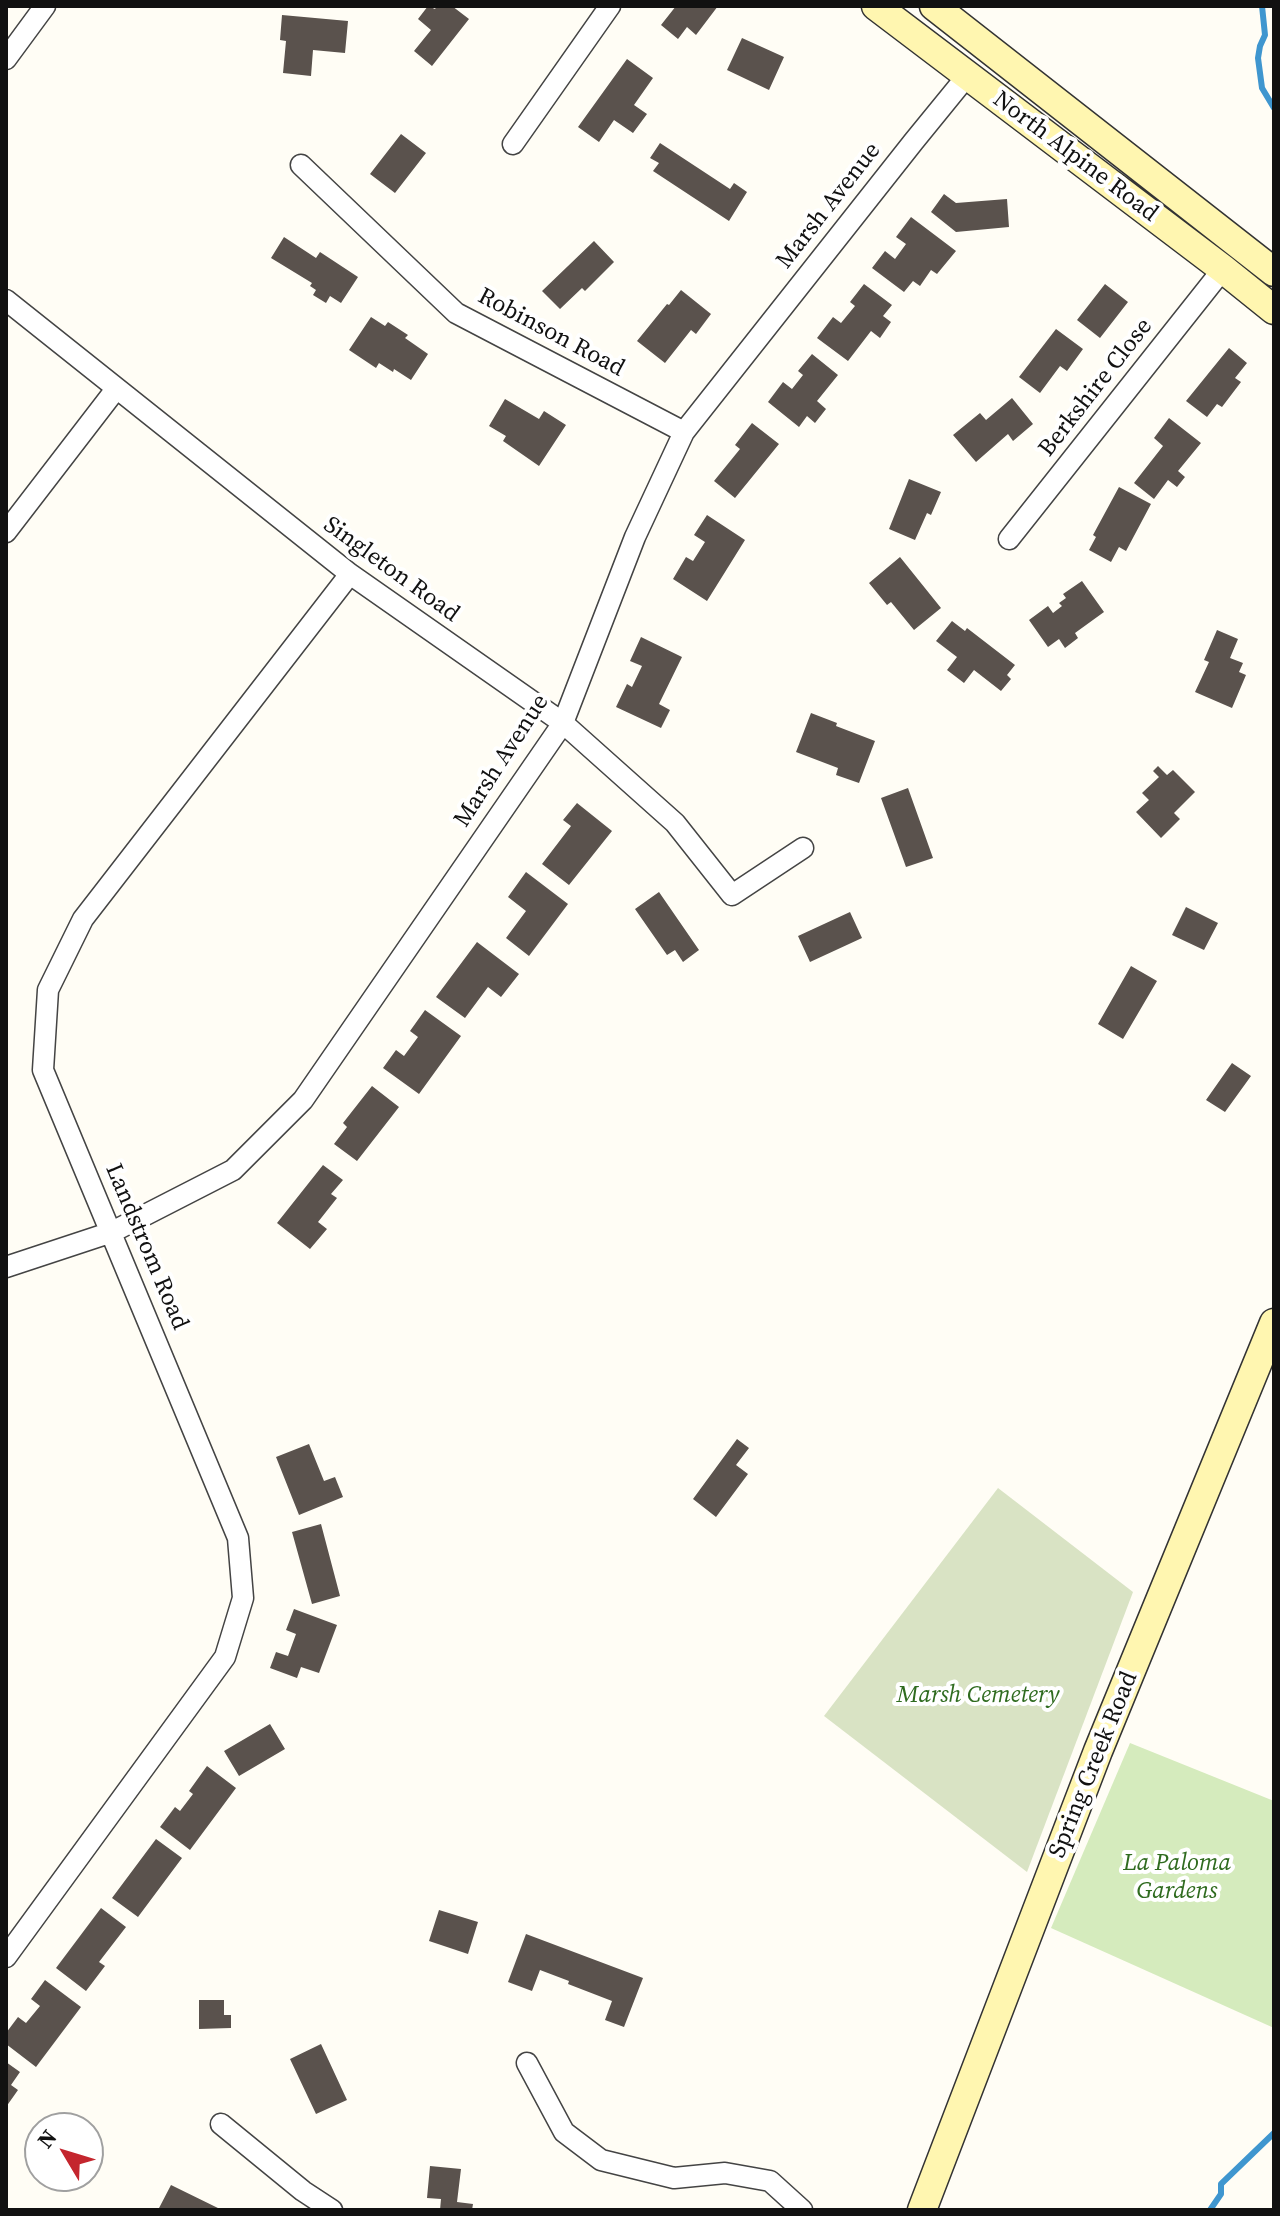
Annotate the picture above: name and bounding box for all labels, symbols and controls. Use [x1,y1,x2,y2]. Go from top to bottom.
street label: North Alpine Road [987,85,1163,229]
street label: Marsh Avenue [771,137,887,275]
street label: Robinson Road [473,282,629,384]
street label: Berkshire Close [1033,313,1159,463]
street label: Singleton Road [317,511,465,629]
street label: Marsh Avenue [448,689,556,833]
street label: Landstrom Road [98,1160,194,1334]
street label: Spring Creek Road [1044,1668,1144,1862]
park label: Marsh Cemetery [897,1682,1059,1710]
park label: La Paloma Gardens [1123,1850,1231,1906]
north arrow [24,2112,104,2192]
text: N [30,2123,63,2154]

